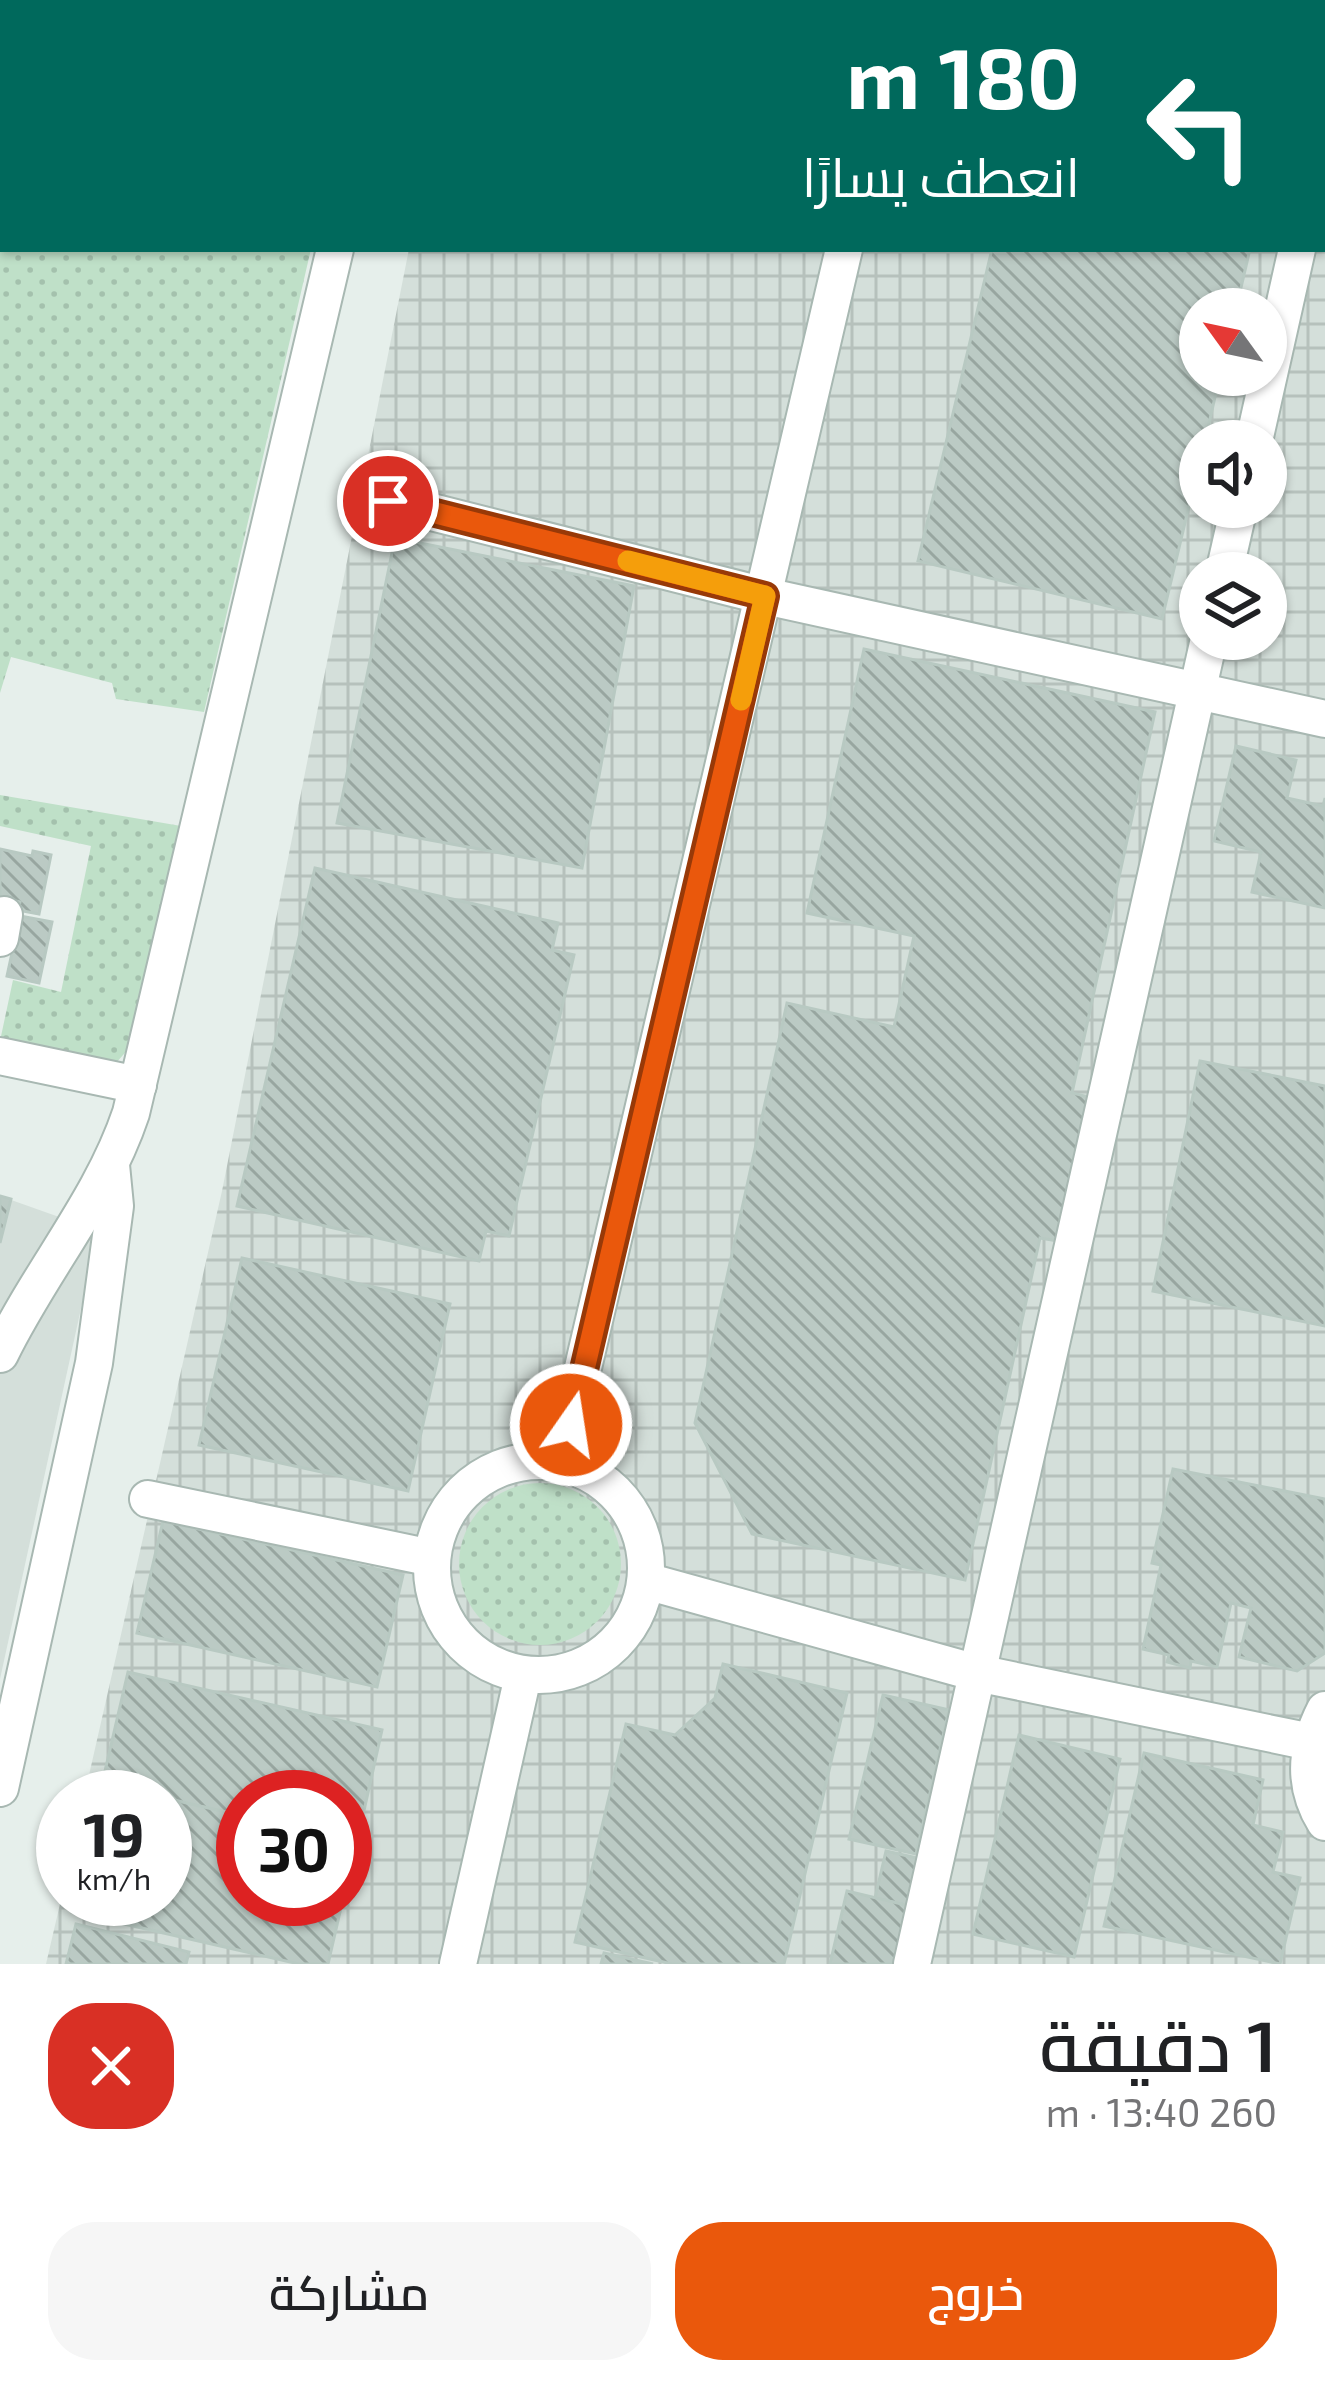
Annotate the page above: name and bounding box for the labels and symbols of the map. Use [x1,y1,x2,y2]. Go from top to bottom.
north arrow [1179,288,1287,396]
pin [337,450,439,552]
position arrow [508,1362,634,1488]
speed limit sign: 30 [216,1770,372,1926]

